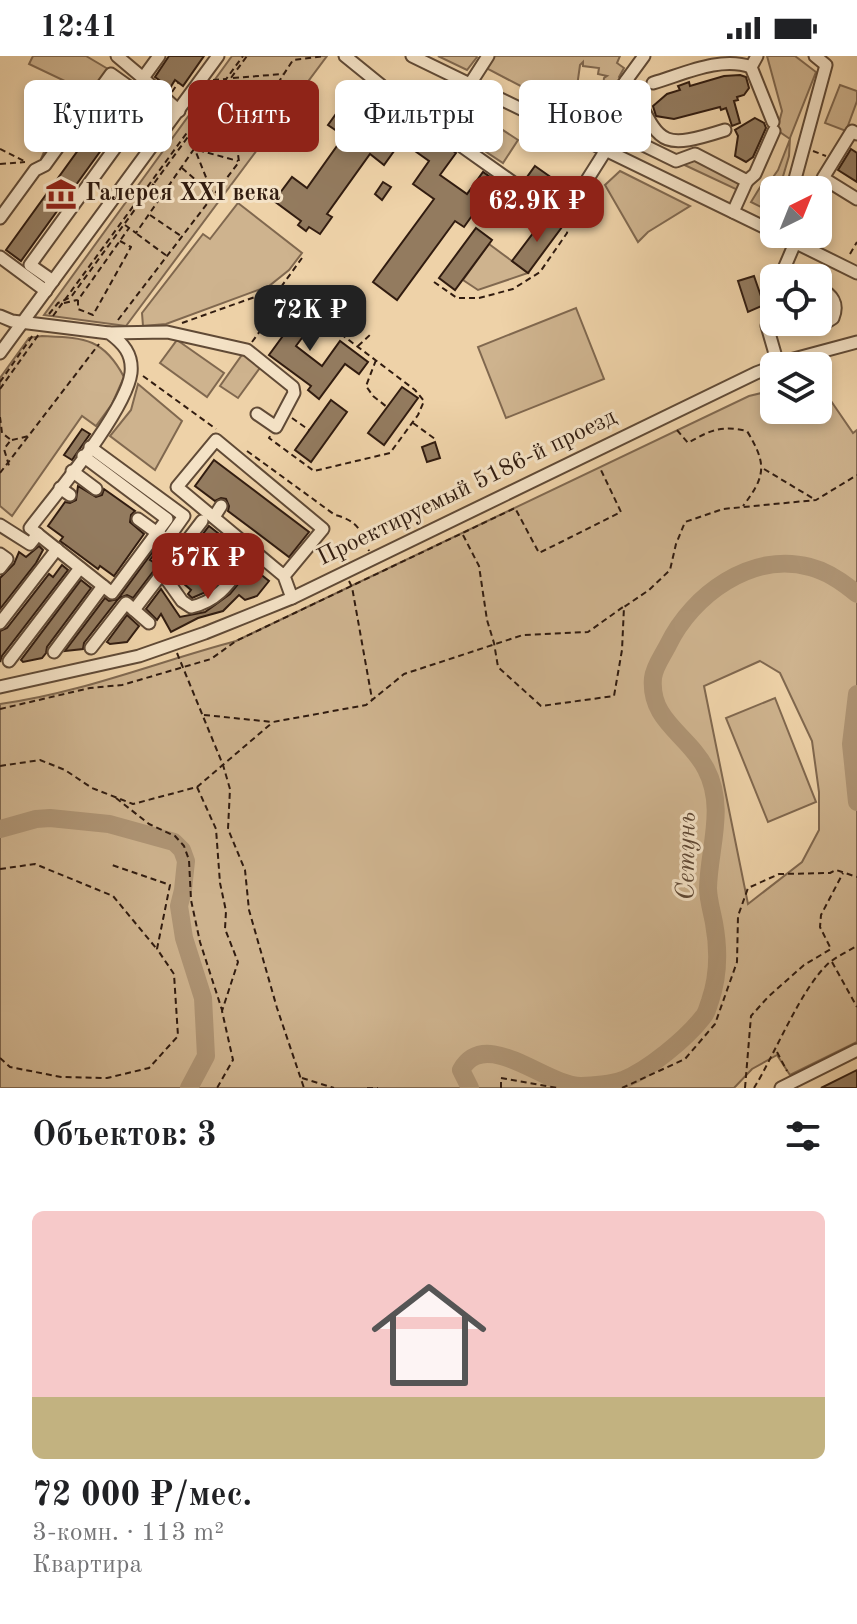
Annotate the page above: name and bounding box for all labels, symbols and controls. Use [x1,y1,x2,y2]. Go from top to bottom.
text: 12:41 [40,13,118,43]
chip: Купить [24,80,172,152]
chip: Снять [188,80,319,152]
chip: Фильтры [335,80,503,152]
chip: Новое [519,80,651,152]
pin: 62.9K ₽ [463,176,611,244]
north arrow [760,176,832,248]
map controls [760,176,832,424]
museum icon: Галерея XXI века [44,177,78,211]
place label: Галерея XXI века [85,182,281,206]
text: 62.9K ₽ [488,189,586,215]
button: locate [760,264,832,336]
pin: 72K ₽ [254,285,366,353]
text: 72K ₽ [272,298,348,324]
button: layers [760,352,832,424]
street label: Проектируемый 5186-й проезд [314,405,620,571]
pin: 57K ₽ [152,533,264,601]
text: 57K ₽ [170,546,246,572]
water label: Сетунь [673,811,701,901]
icon: filters [781,1114,825,1158]
text: Объектов: 3 [32,1119,217,1153]
icon: home [357,1263,501,1407]
text: 72 000 ₽/мес. [32,1479,252,1513]
text: 3-комн. · 113 m² [32,1520,224,1546]
text: Квартира [32,1552,142,1578]

